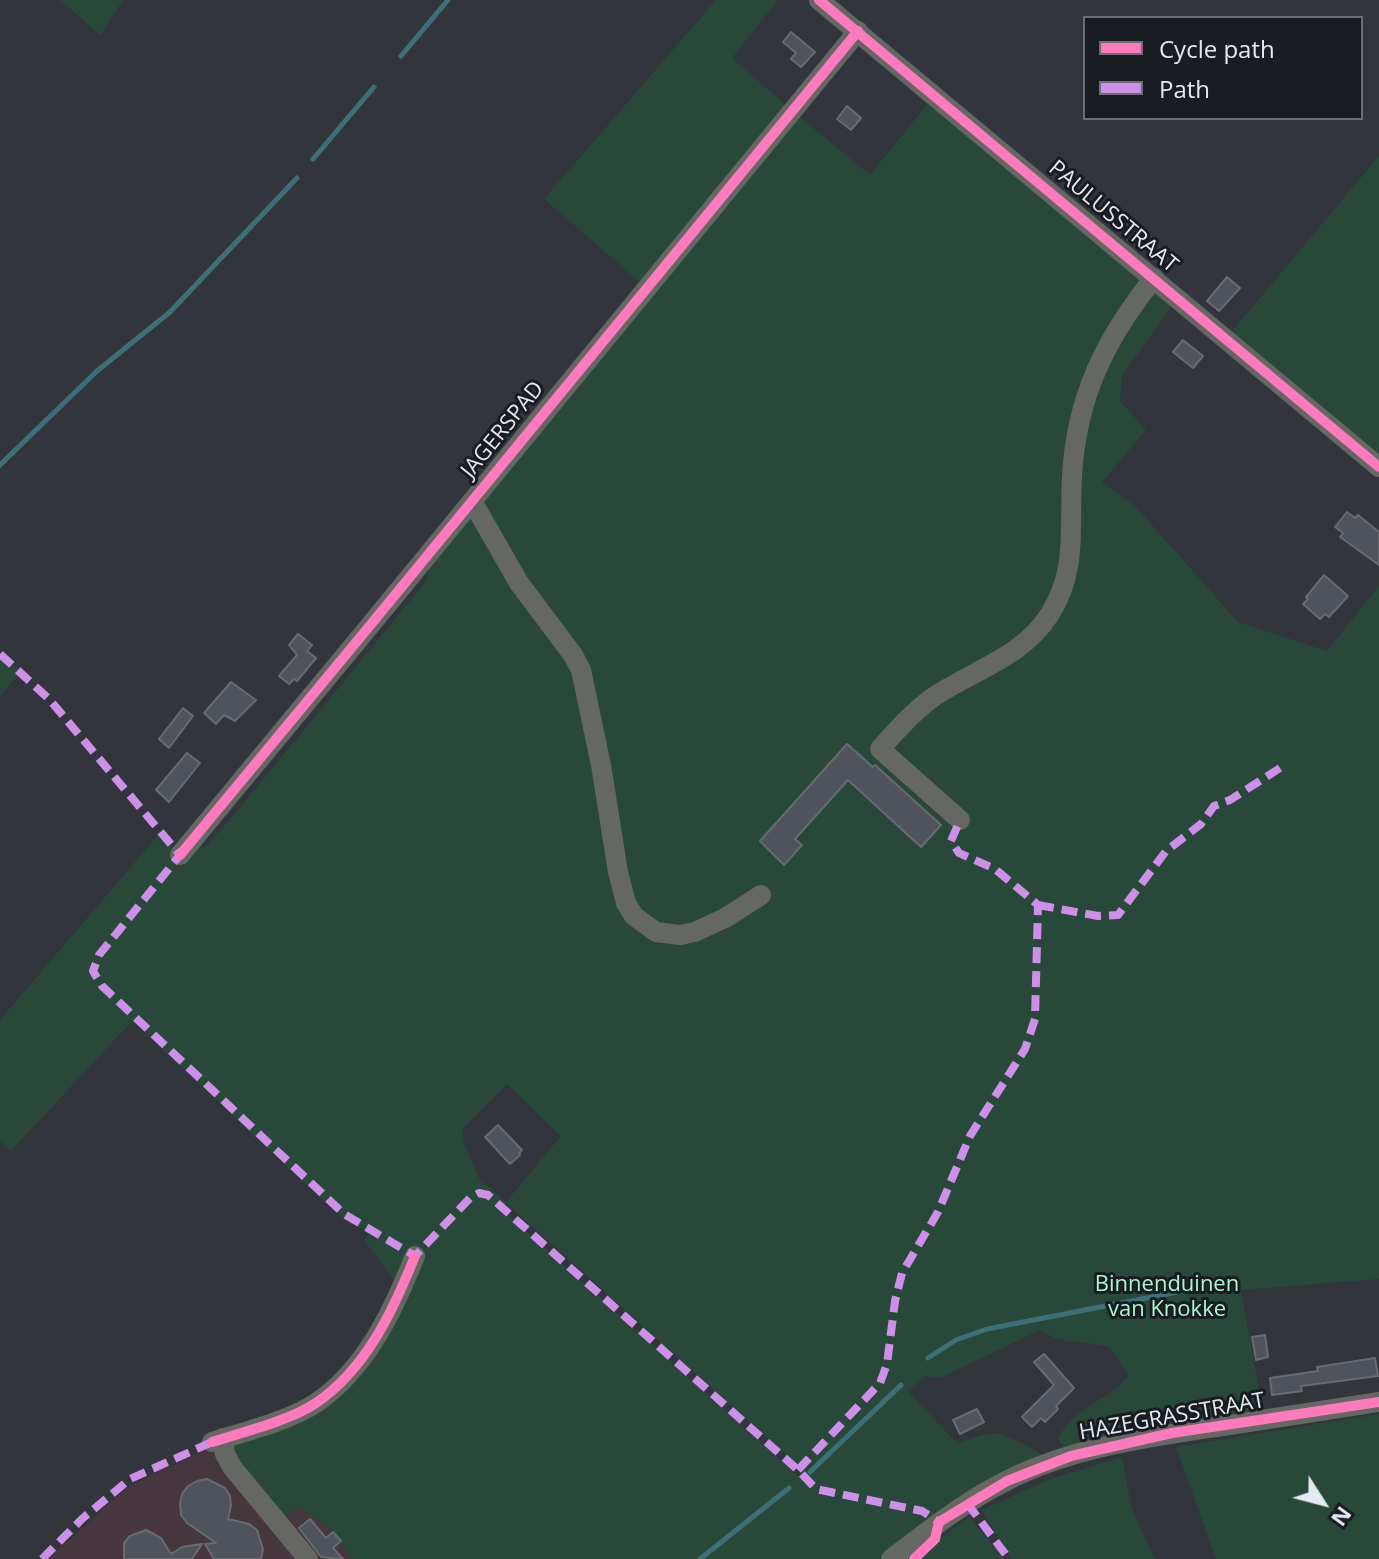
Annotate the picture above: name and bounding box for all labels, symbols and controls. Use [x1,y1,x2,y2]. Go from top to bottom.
legend [1083,16,1363,120]
text: Cycle path [1159,32,1275,65]
text: Path [1159,72,1210,105]
street label: PAULUSSTRAAT [1043,155,1183,279]
street label: JAGERSPAD [456,376,550,484]
park label: Binnenduinen van Knokke [1095,1272,1239,1324]
street label: HAZEGRASSTRAAT [1077,1388,1267,1446]
north arrow [1283,1463,1363,1543]
text: N [1325,1501,1360,1533]

